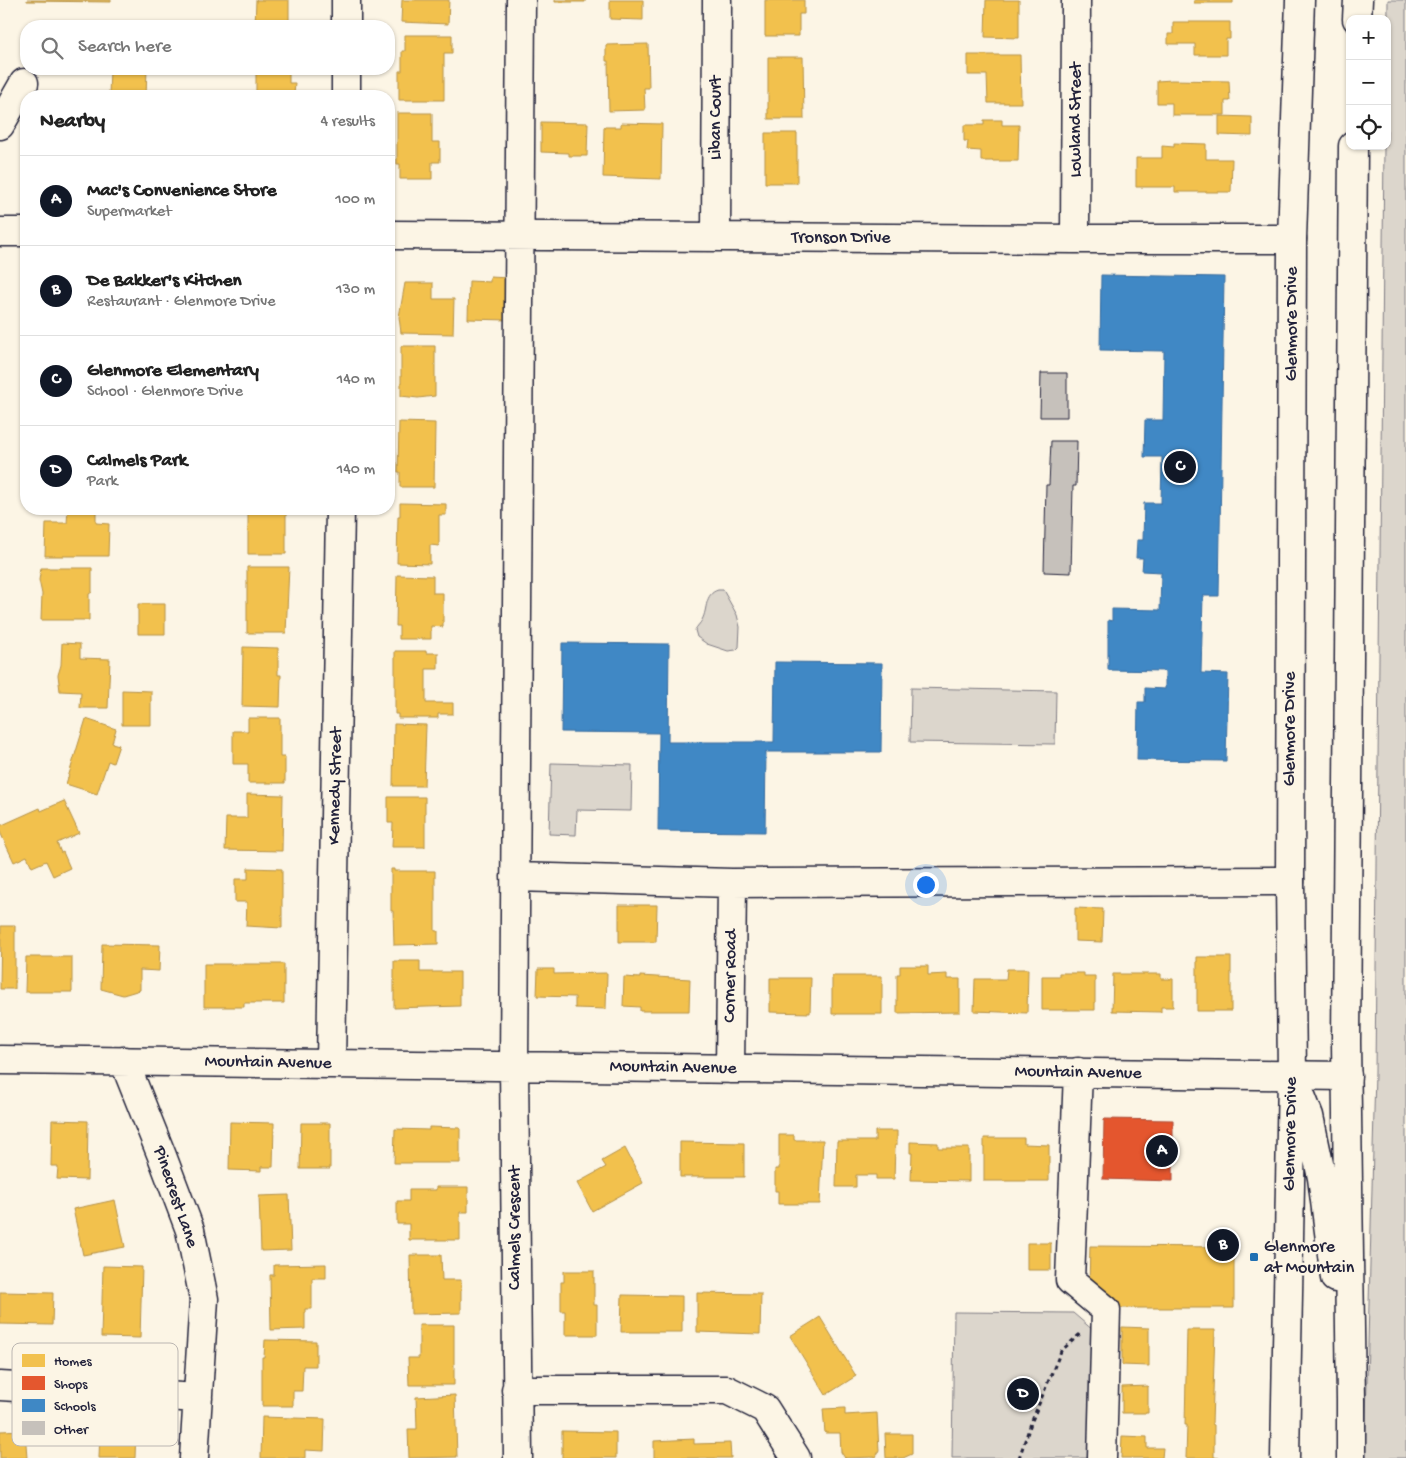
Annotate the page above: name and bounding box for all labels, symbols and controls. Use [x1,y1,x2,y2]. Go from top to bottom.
map controls [1346,15,1391,150]
button: + [1346,15,1391,60]
search box [20,20,395,75]
icon: search [38,34,66,62]
text: Search here [78,36,172,59]
button: − [1346,60,1391,105]
street label: Lowland Street [1066,61,1087,178]
street label: Liban Court [706,74,727,160]
button: locate [1346,105,1391,150]
text: Nearby [40,110,105,135]
text: 4 results [320,113,375,132]
text: Mac's Convenience Store [87,180,277,203]
text: A [51,191,61,210]
text: 100 m [335,191,375,210]
text: Supermarket [87,203,172,222]
street label: Tronson Drive [790,228,891,249]
street label: Glenmore Drive [1282,266,1303,381]
text: De Bakker's Kitchen [87,270,242,293]
text: B [52,281,60,300]
text: 130 m [336,281,375,300]
text: Restaurant · Glenmore Drive [87,293,275,312]
text: Glenmore Elementary [87,360,259,383]
text: C [52,371,60,390]
text: 140 m [337,371,375,390]
text: School · Glenmore Drive [87,383,243,402]
pin: C [1164,448,1196,486]
text: Calmels Park [87,450,187,473]
text: D [51,461,61,480]
text: 140 m [337,461,375,480]
text: Park [87,473,118,492]
street label: Glenmore Drive [1280,671,1301,786]
street label: Kennedy Street [324,726,348,845]
your location [913,872,939,898]
street label: Corner Road [720,928,742,1023]
street label: Mountain Avenue [204,1051,332,1075]
street label: Mountain Avenue [609,1056,737,1080]
street label: Mountain Avenue [1014,1061,1142,1085]
street label: Glenmore Drive [1280,1076,1303,1191]
pin: A [1146,1132,1178,1170]
street label: Pinecrest Lane [147,1142,202,1251]
street label: Calmels Crescent [505,1164,526,1290]
pin: B [1207,1226,1239,1264]
place label: Glenmore at Mountain [1264,1237,1355,1279]
marker: Glenmore at Mountain [1248,1251,1260,1263]
legend [12,1343,178,1446]
text: Homes [54,1354,92,1371]
pin: D [1007,1375,1039,1413]
text: Shops [54,1377,88,1394]
text: Schools [54,1399,96,1416]
text: Other [54,1422,89,1439]

